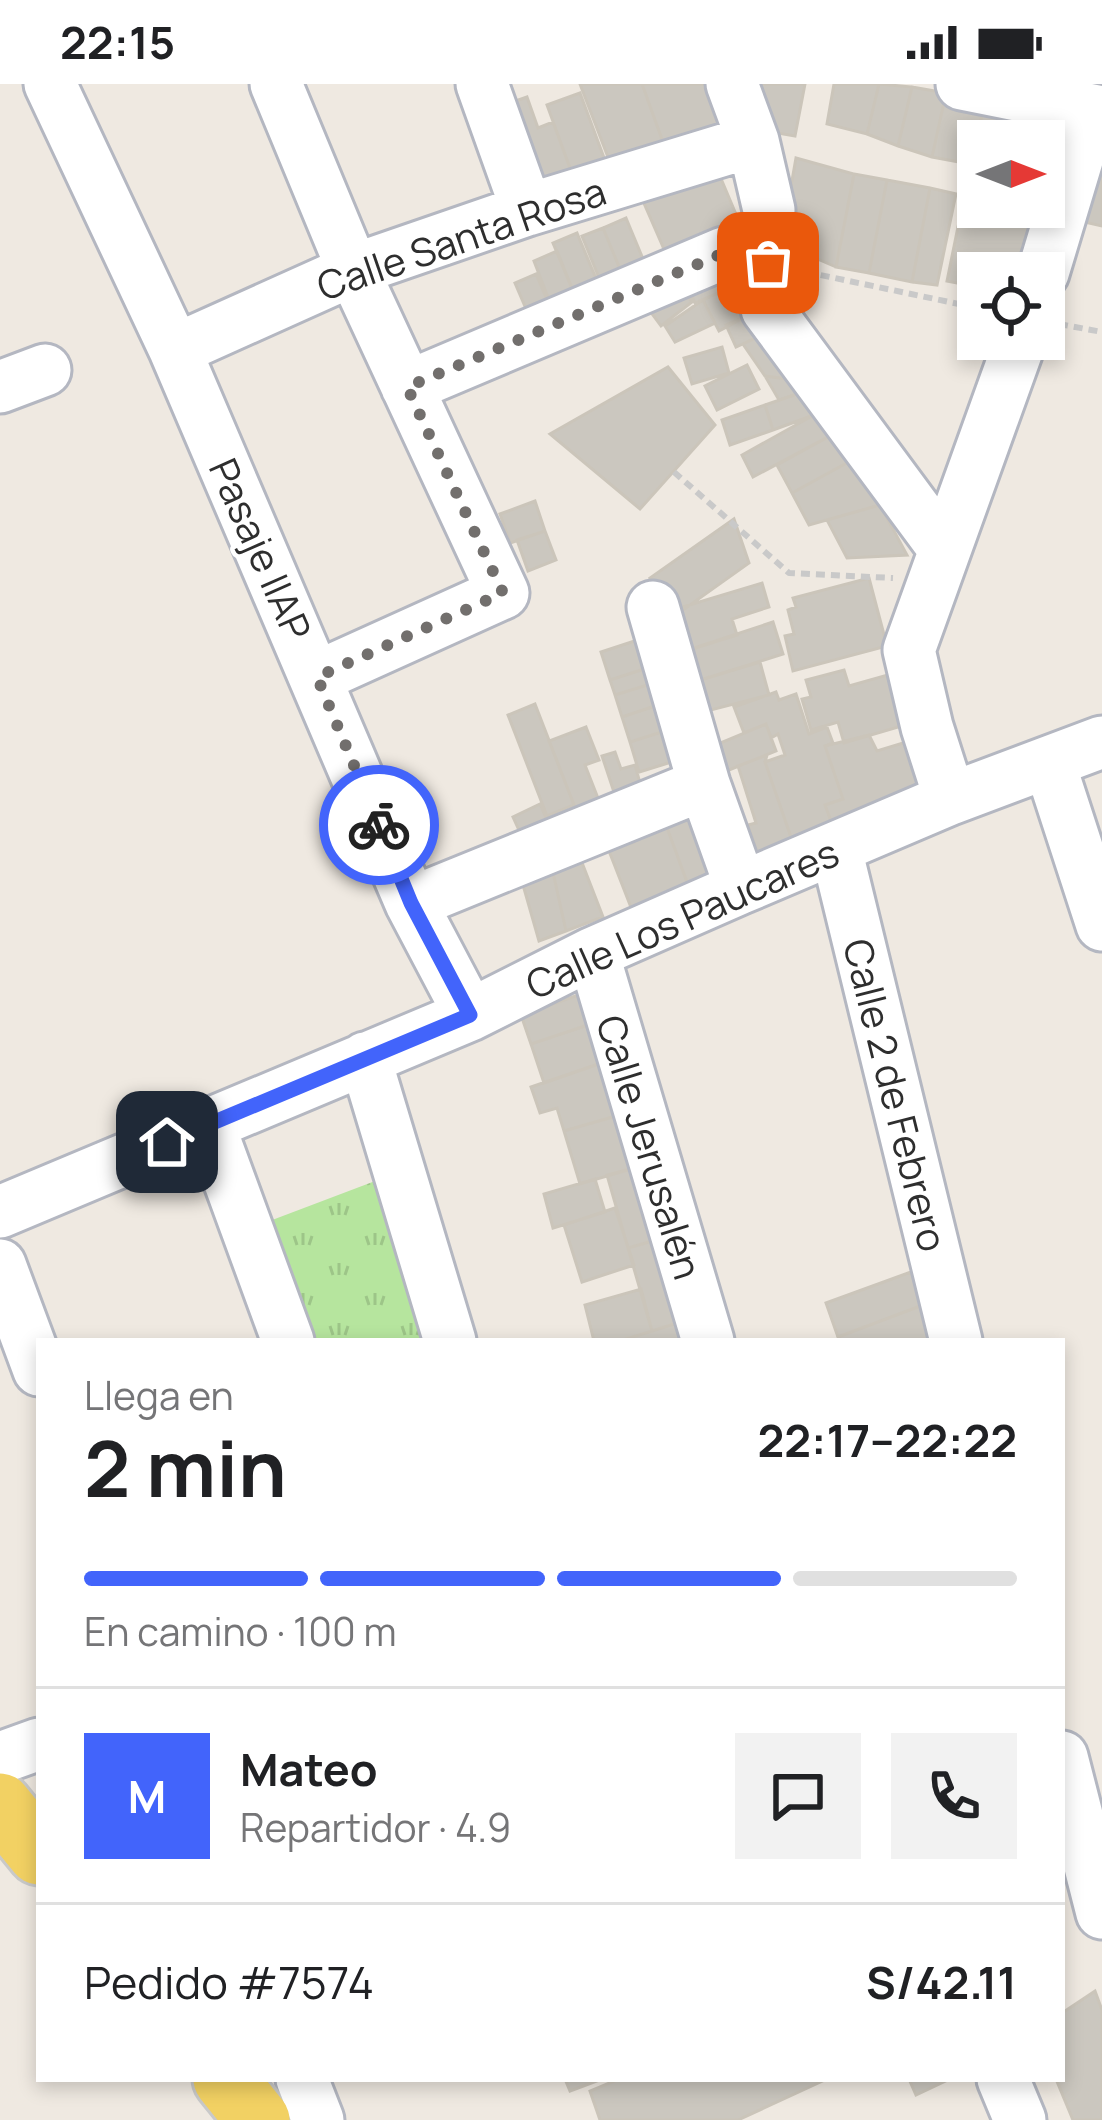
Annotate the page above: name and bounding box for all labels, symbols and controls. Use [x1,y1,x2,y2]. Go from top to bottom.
text: 22:15 [60,11,175,73]
north arrow [957,120,1065,228]
map controls [957,120,1065,360]
street label: Calle Santa Rosa [309,163,613,313]
pin [717,212,819,314]
icon: bag [735,230,801,296]
button: locate [957,252,1065,360]
street label: Pasaje IIAP [197,450,325,648]
courier [319,765,439,885]
icon: bike [346,792,412,858]
street label: Calle Los Paucares [517,825,847,1011]
street label: Calle 2 de Febrero [831,933,961,1257]
street label: Calle Jerusalén [584,1009,716,1285]
pin [116,1091,218,1193]
icon: home [134,1109,200,1175]
text: Llega en [84,1368,234,1422]
text: 22:17–22:22 [758,1409,1017,1471]
text: 2 min [84,1414,287,1520]
text: En camino · 100 m [84,1604,397,1658]
button: chat [735,1733,861,1859]
button: phone [891,1733,1017,1859]
text: Mateo [240,1738,378,1800]
text: M [128,1765,166,1827]
text: Repartidor · 4.9 [240,1800,511,1854]
text: Pedido #7574 [84,1951,374,2013]
text: S/42.11 [866,1951,1017,2013]

